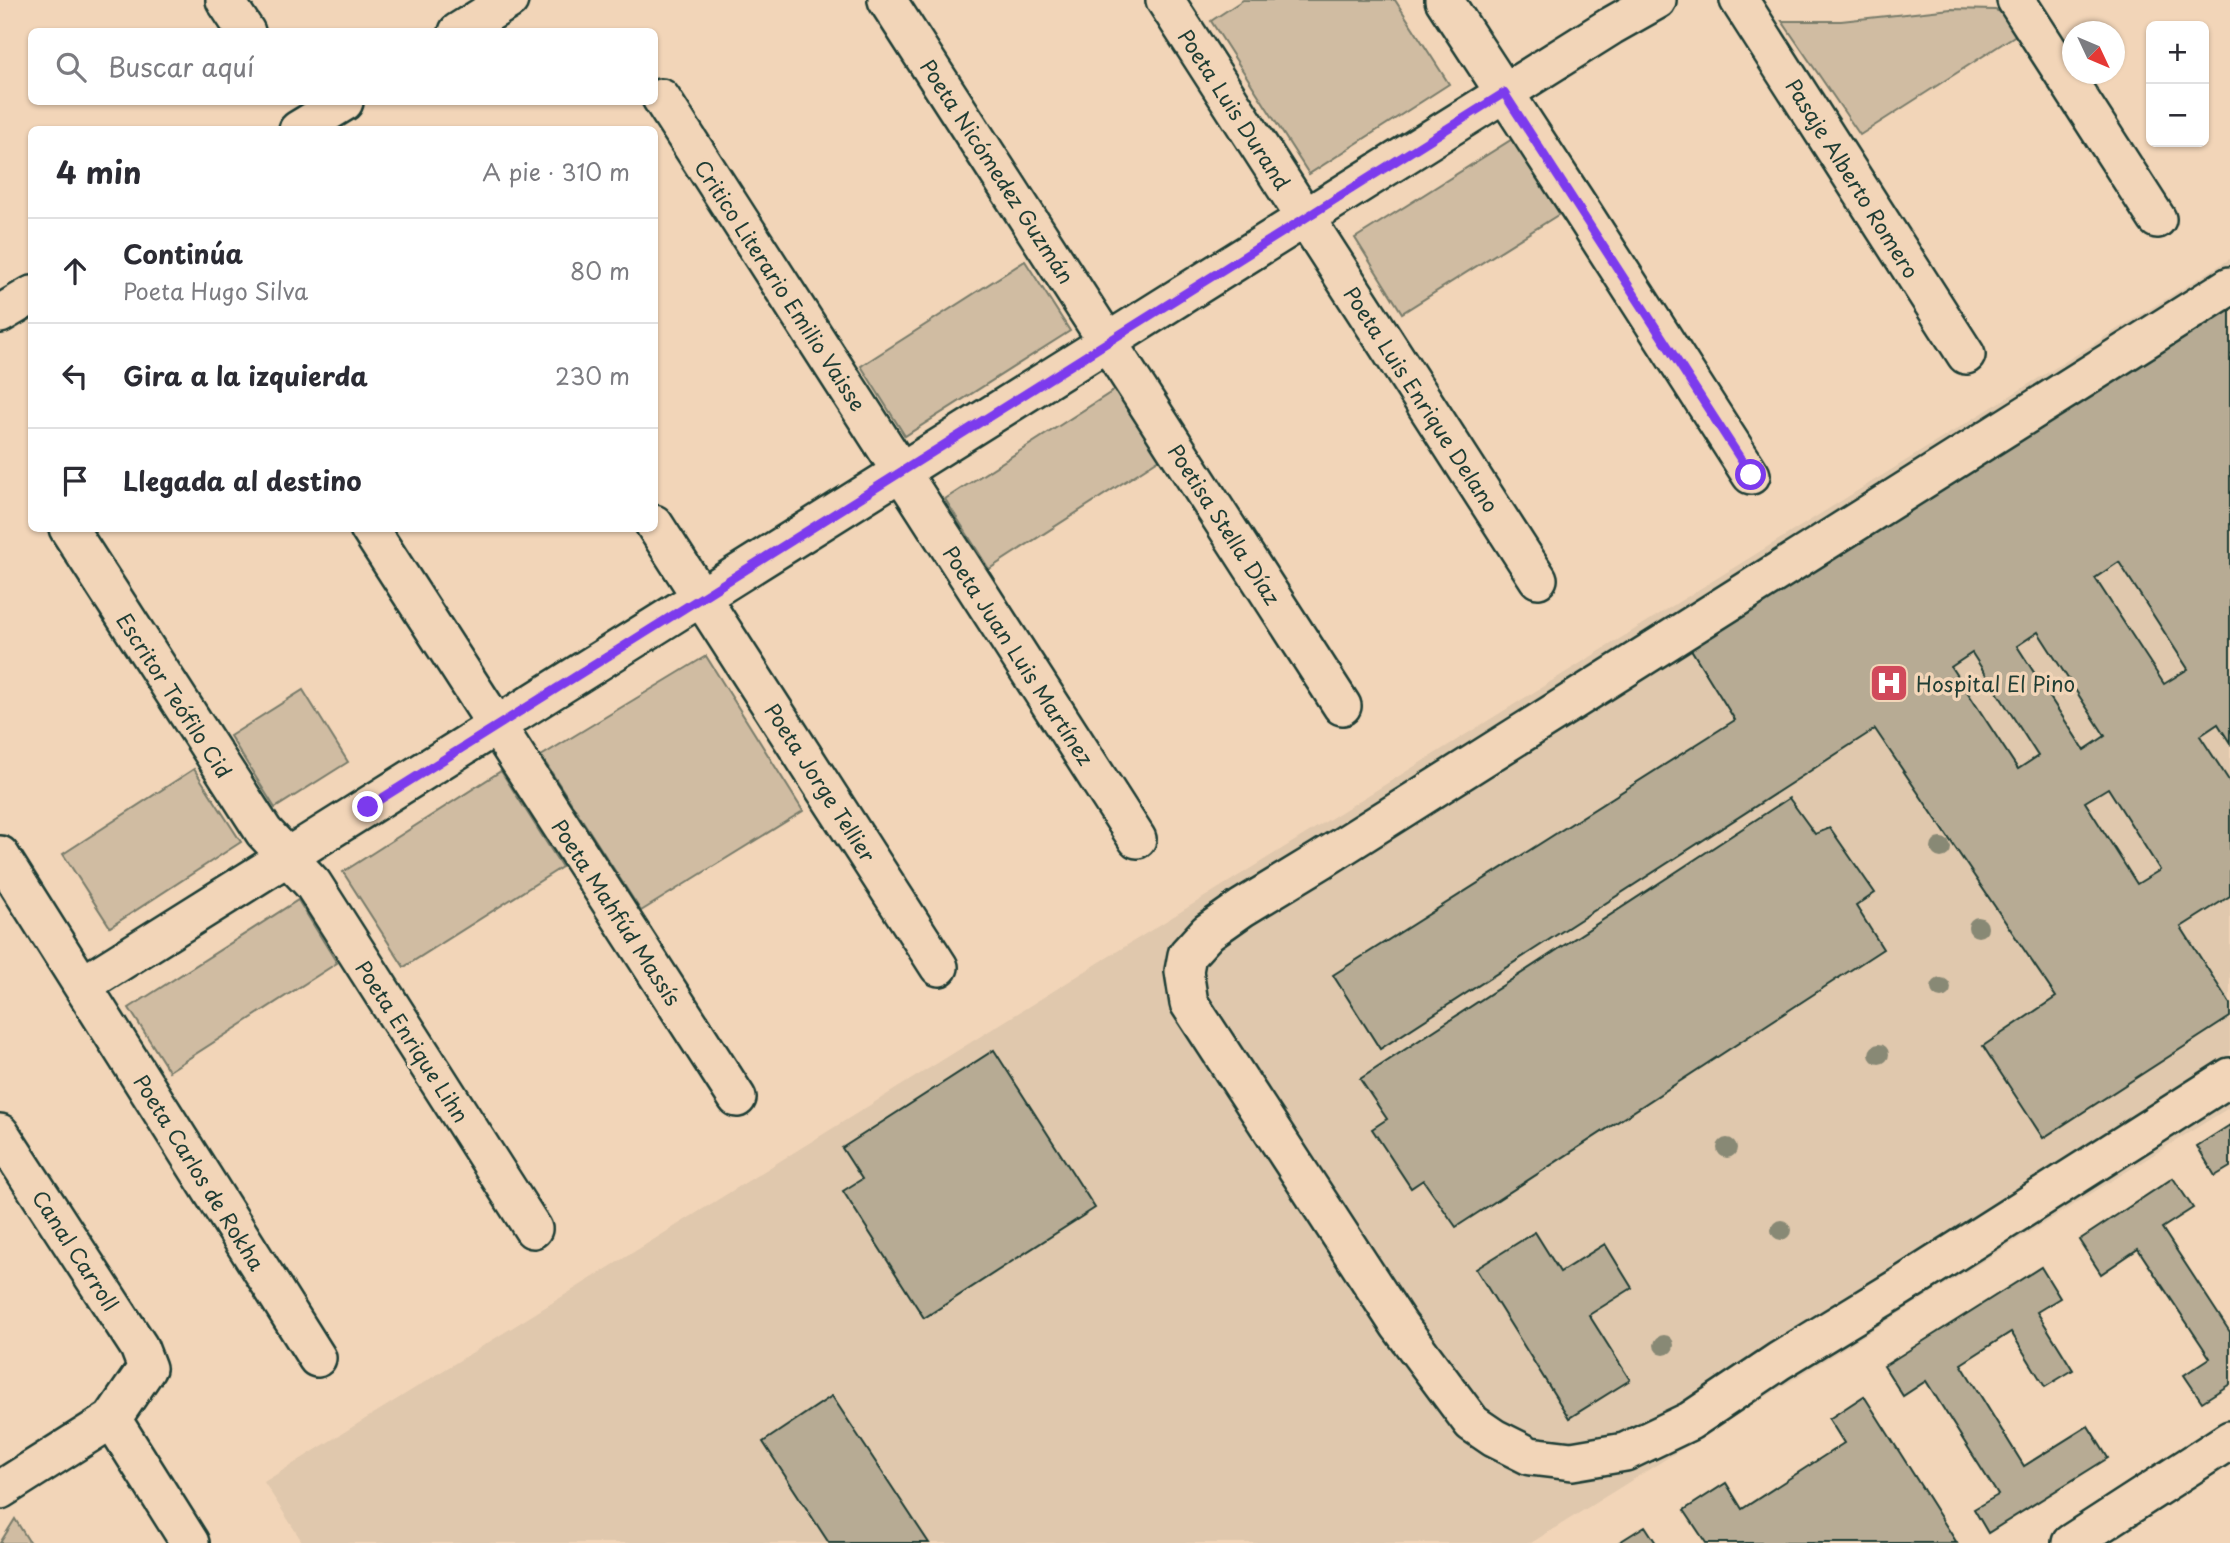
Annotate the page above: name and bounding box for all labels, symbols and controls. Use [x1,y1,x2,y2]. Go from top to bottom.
north arrow [2062,21,2125,84]
map controls [2146,21,2209,147]
button: + [2146,21,2209,84]
street label: Poeta Luis Durand [1171,22,1299,196]
search box [28,28,658,105]
text: Buscar aquí [108,47,254,86]
icon: search [52,48,90,86]
street label: Poeta Nicómedez Guzmán [913,52,1083,290]
street label: Pasaje Alberto Romero [1778,72,1928,284]
button: − [2146,84,2209,147]
text: 4 min [56,149,142,194]
street label: Critico Literario Emilio Vaisse [687,153,875,417]
text: A pie · 310 m [482,154,630,189]
text: Continúa [123,234,243,273]
icon: ahead [56,252,94,290]
text: 80 m [570,253,630,288]
text: Poeta Hugo Silva [123,273,308,308]
street label: Poeta Luis Enrique Delano [1337,280,1507,518]
text: Gira a la izquierda [123,356,368,395]
icon: left [56,357,94,395]
text: 230 m [555,358,630,393]
street label: Poetisa Stella Díaz [1161,437,1289,611]
route start [1735,459,1766,490]
text: Llegada al destino [123,461,362,500]
icon: arrive [56,462,94,500]
street label: Poeta Juan Luis Martínez [936,539,1102,771]
street label: Escritor Teófilo Cid [109,606,241,784]
hospital icon: Hospital El Pino [1868,662,1910,704]
place label: Hospital El Pino [1916,667,2075,699]
street label: Poeta Jorge Tellier [758,696,885,868]
route end [352,791,383,822]
street label: Poeta Mahfúd Massís [545,812,689,1012]
street label: Poeta Enrique Lihn [348,954,478,1128]
street label: Poeta Carlos de Rokha [127,1068,273,1276]
street label: Canal Carroll [25,1183,127,1317]

